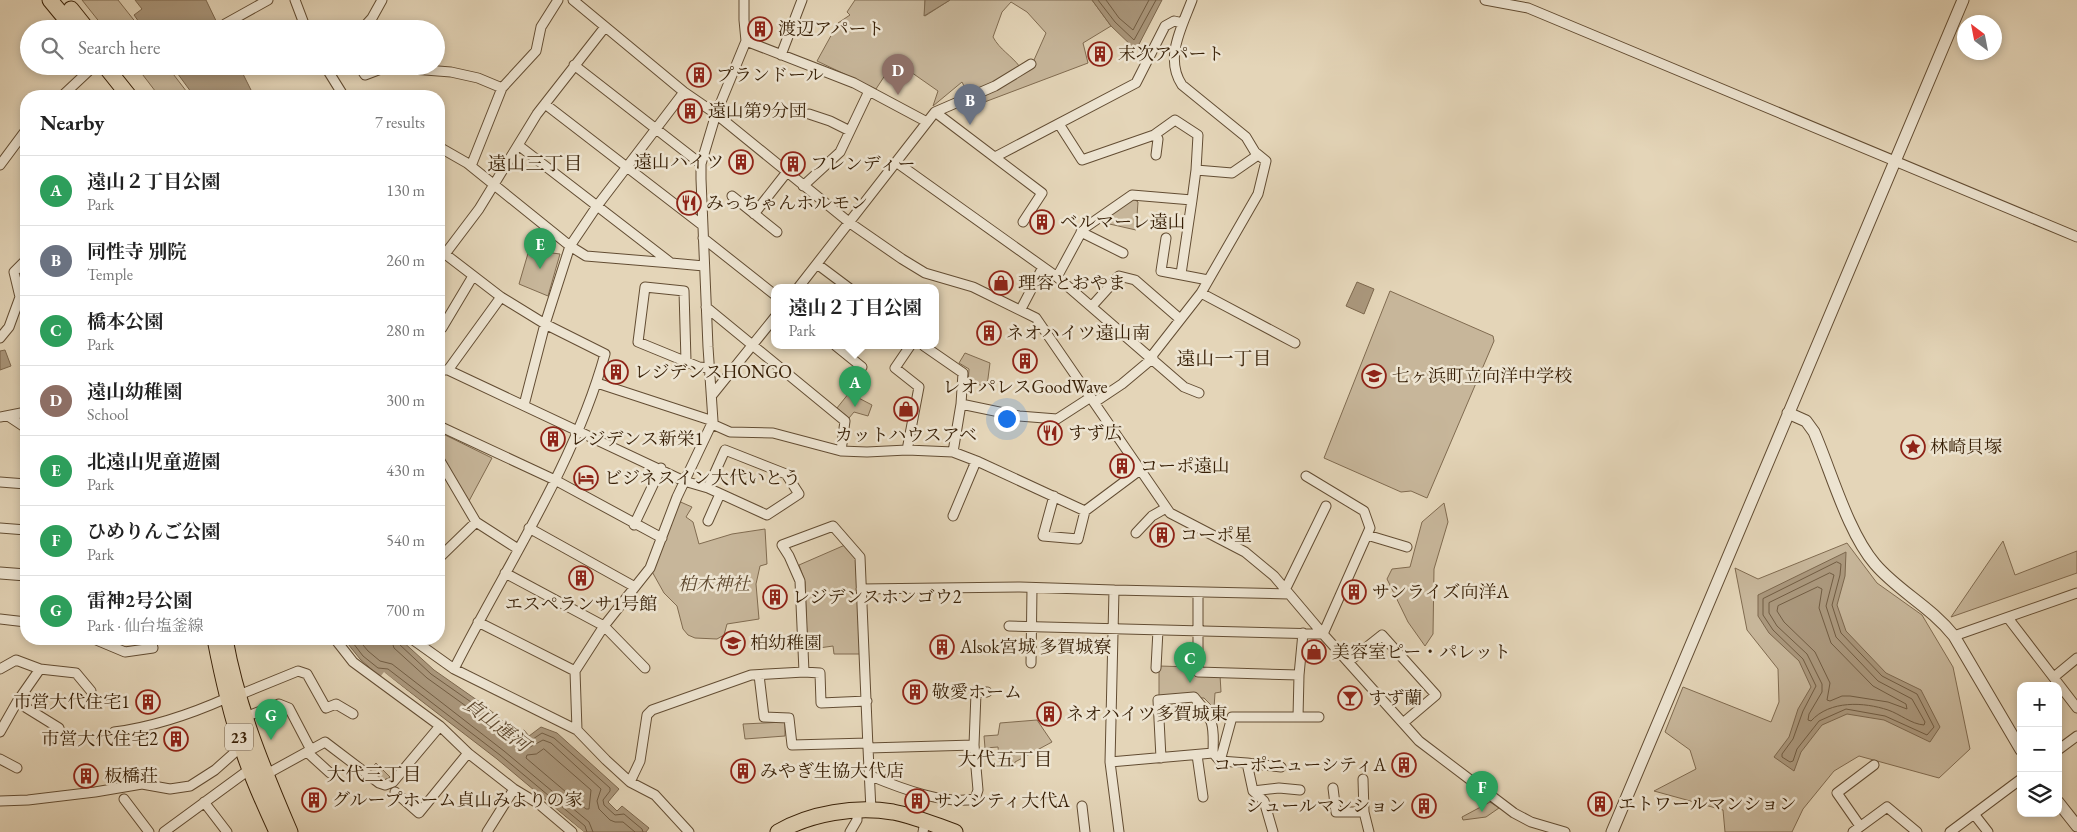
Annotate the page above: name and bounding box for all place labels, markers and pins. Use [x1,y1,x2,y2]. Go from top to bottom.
building icon: 渡辺アパート [747,16,773,42]
place label: 渡辺アパート [778,17,885,40]
building icon: 末次アパート [1087,41,1113,67]
place label: 末次アパート [1118,42,1225,65]
pin: D [882,54,914,95]
building icon: プランドール [686,62,712,88]
place label: プランドール [716,63,824,86]
pin: B [954,84,986,125]
building icon: 遠山第9分団 [677,98,703,124]
place label: 遠山第9分団 [708,99,807,122]
building icon: 遠山ハイツ [728,149,754,175]
place label: 遠山ハイツ [634,150,724,173]
building icon: フレンディー [780,151,806,177]
place label: フレンディー [810,152,915,175]
restaurant icon: みっちゃんホルモン [676,190,702,216]
place label: みっちゃんホルモン [706,191,868,214]
building icon: ベルマーレ遠山 [1029,209,1055,235]
place label: ベルマーレ遠山 [1060,210,1186,233]
pin: E [524,228,556,269]
shop icon: 理容とおやま [988,270,1014,296]
place label: 理容とおやま [1018,271,1126,294]
building icon: ネオハイツ遠山南 [976,320,1002,346]
place label: ネオハイツ遠山南 [1006,321,1150,344]
building icon: レオパレスGoodWave [1012,348,1038,374]
building icon: レジデンスHONGO [603,359,629,385]
place label: レジデンスHONGO [634,360,792,383]
school or university icon: 七ヶ浜町立向洋中学校 [1361,363,1387,389]
place label: 七ヶ浜町立向洋中学校 [1392,364,1572,387]
pin: A [839,366,871,407]
place label: レオパレスGoodWave [942,375,1108,398]
shop icon: カットハウスアベ [893,396,919,422]
restaurant icon: すず広 [1037,420,1063,446]
place label: すず広 [1068,421,1122,444]
place label: カットハウスアベ [835,423,977,446]
building icon: レジデンス新栄1 [540,426,566,452]
place label: レジデンス新栄1 [570,427,703,450]
place icon: 林崎貝塚 [1900,434,1926,460]
place label: 林崎貝塚 [1930,435,2002,458]
building icon: コーポ遠山 [1109,453,1135,479]
place label: コーポ遠山 [1140,454,1230,477]
hotel icon: ビジネスイン大代いとう [573,465,599,491]
place label: ビジネスイン大代いとう [604,466,801,489]
building icon: コーポ星 [1149,522,1175,548]
place label: コーポ星 [1180,523,1252,546]
building icon: エスペランサ1号館 [568,565,594,591]
building icon: サンライズ向洋A [1341,579,1367,605]
place label: サンライズ向洋A [1372,580,1509,603]
building icon: レジデンスホンゴウ2 [762,584,788,610]
place label: レジデンスホンゴウ2 [792,585,962,608]
place label: エスペランサ1号館 [505,592,657,615]
school or university icon: 柏幼稚園 [720,630,746,656]
place label: 柏幼稚園 [750,631,822,654]
building icon: Alsok宮城 多賀城寮 [929,634,955,660]
place label: Alsok宮城 多賀城寮 [959,635,1111,658]
shop icon: 美容室ピー・パレット [1301,639,1327,665]
place label: 美容室ピー・パレット [1332,640,1511,663]
pin: C [1174,642,1206,683]
building icon: 敬愛ホーム [902,679,928,705]
place label: 敬愛ホーム [932,680,1022,703]
bar icon: すず蘭 [1337,685,1363,711]
place label: すず蘭 [1368,686,1422,709]
building icon: 市営大代住宅1 [135,689,161,715]
place label: 市営大代住宅1 [13,690,130,713]
pin: G [255,699,287,740]
building icon: ネオハイツ多賀城東 [1036,701,1062,727]
place label: ネオハイツ多賀城東 [1066,702,1228,725]
building icon: 市営大代住宅2 [163,726,189,752]
place label: 市営大代住宅2 [41,727,158,750]
building icon: コーポニューシティA [1391,752,1417,778]
place label: コーポニューシティA [1213,753,1387,776]
building icon: みやぎ生協大代店 [730,758,756,784]
place label: みやぎ生協大代店 [760,759,904,782]
building icon: 板橋荘 [73,763,99,789]
place label: 板橋荘 [104,764,158,787]
pin: F [1466,771,1498,812]
building icon: グループホーム貞山みよりの家 [301,787,327,813]
place label: グループホーム貞山みよりの家 [332,788,583,811]
building icon: サンシティ大代A [904,788,930,814]
place label: サンシティ大代A [934,789,1070,812]
building icon: エトワールマンション [1587,791,1613,817]
place label: エトワールマンション [1618,792,1797,815]
building icon: シュールマンション [1411,793,1437,819]
place label: シュールマンション [1246,794,1406,817]

